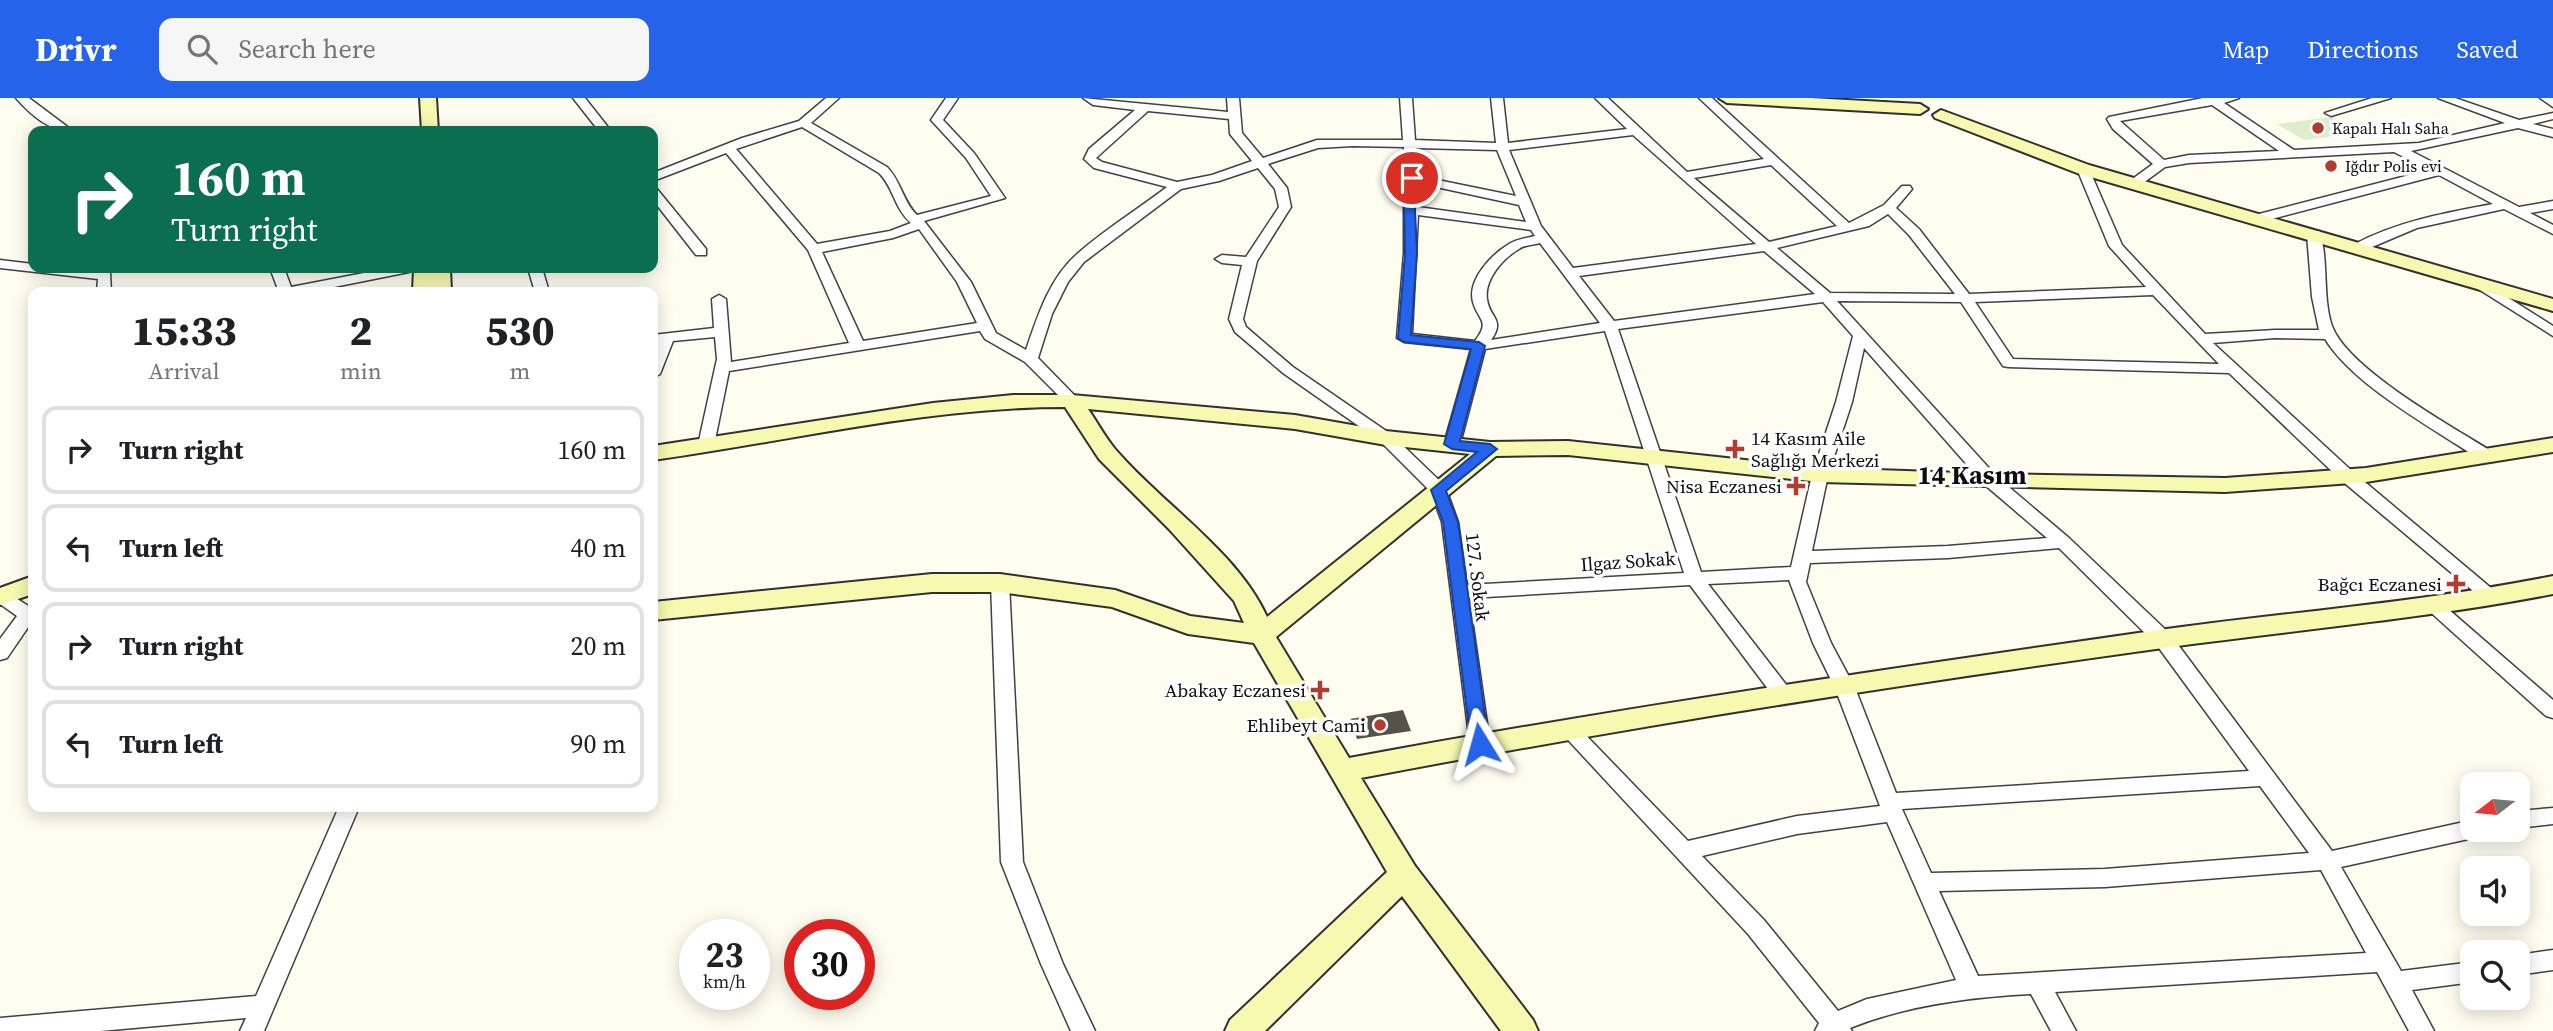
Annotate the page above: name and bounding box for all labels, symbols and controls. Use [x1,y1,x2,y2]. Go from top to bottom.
search box [159,18,649,81]
text: Drivr [35,27,117,72]
icon: search [183,30,221,68]
text: Search here [239,31,376,67]
text: Map [2222,33,2269,66]
text: Directions [2307,33,2418,66]
text: Saved [2456,33,2518,66]
place label: Kapalı Halı Saha [2332,117,2450,139]
marker: Kapalı Halı Saha [2310,120,2326,136]
text: 160 m [171,144,306,211]
pin [1382,148,1442,208]
icon: right [56,154,147,245]
place label: Iğdır Polis evi [2345,155,2442,177]
marker: Iğdır Polis evi [2323,158,2339,174]
icon: arrive [1393,159,1431,197]
text: Turn right [171,208,317,252]
text: 15:33 [131,301,237,359]
text: 2 [349,301,372,359]
text: 530 [485,301,555,359]
text: Arrival [149,355,220,387]
text: min [340,355,382,387]
text: m [509,355,530,387]
place label: 14 Kasım Aile Sağlığı Merkezi [1751,425,1880,473]
icon: right [60,431,98,469]
text: Turn right [119,432,243,468]
text: 160 m [558,432,626,468]
marker: 14 Kasım Aile Sağlığı Merkezi [1725,439,1745,459]
district label: 14 Kasım [1917,457,2027,493]
place label: Nisa Eczanesi [1666,473,1782,499]
marker: Nisa Eczanesi [1788,478,1804,494]
icon: left [60,529,98,567]
text: Turn left [119,530,223,566]
text: 40 m [571,530,626,566]
street label: 127. Sokak [1460,531,1496,623]
street label: Ilgaz Sokak [1580,545,1677,577]
place label: Bağcı Eczanesi [2317,571,2442,597]
marker: Bağcı Eczanesi [2448,576,2464,592]
icon: right [60,627,98,665]
text: Turn right [119,628,243,664]
text: 20 m [571,628,626,664]
place label: Abakay Eczanesi [1165,677,1306,703]
marker: Abakay Eczanesi [1312,682,1328,698]
position arrow [1443,707,1517,781]
place label: Ehlibeyt Cami [1246,712,1366,738]
marker: Ehlibeyt Cami [1372,717,1388,733]
icon: left [60,725,98,763]
text: Turn left [119,726,223,762]
text: 90 m [571,726,626,762]
north arrow [2460,772,2530,842]
map controls [2460,772,2530,1010]
button: sound [2460,856,2530,926]
speed limit sign: 30 [784,919,875,1010]
text: 23 [706,931,743,979]
button: search [2460,940,2530,1010]
text: km/h [703,969,746,994]

